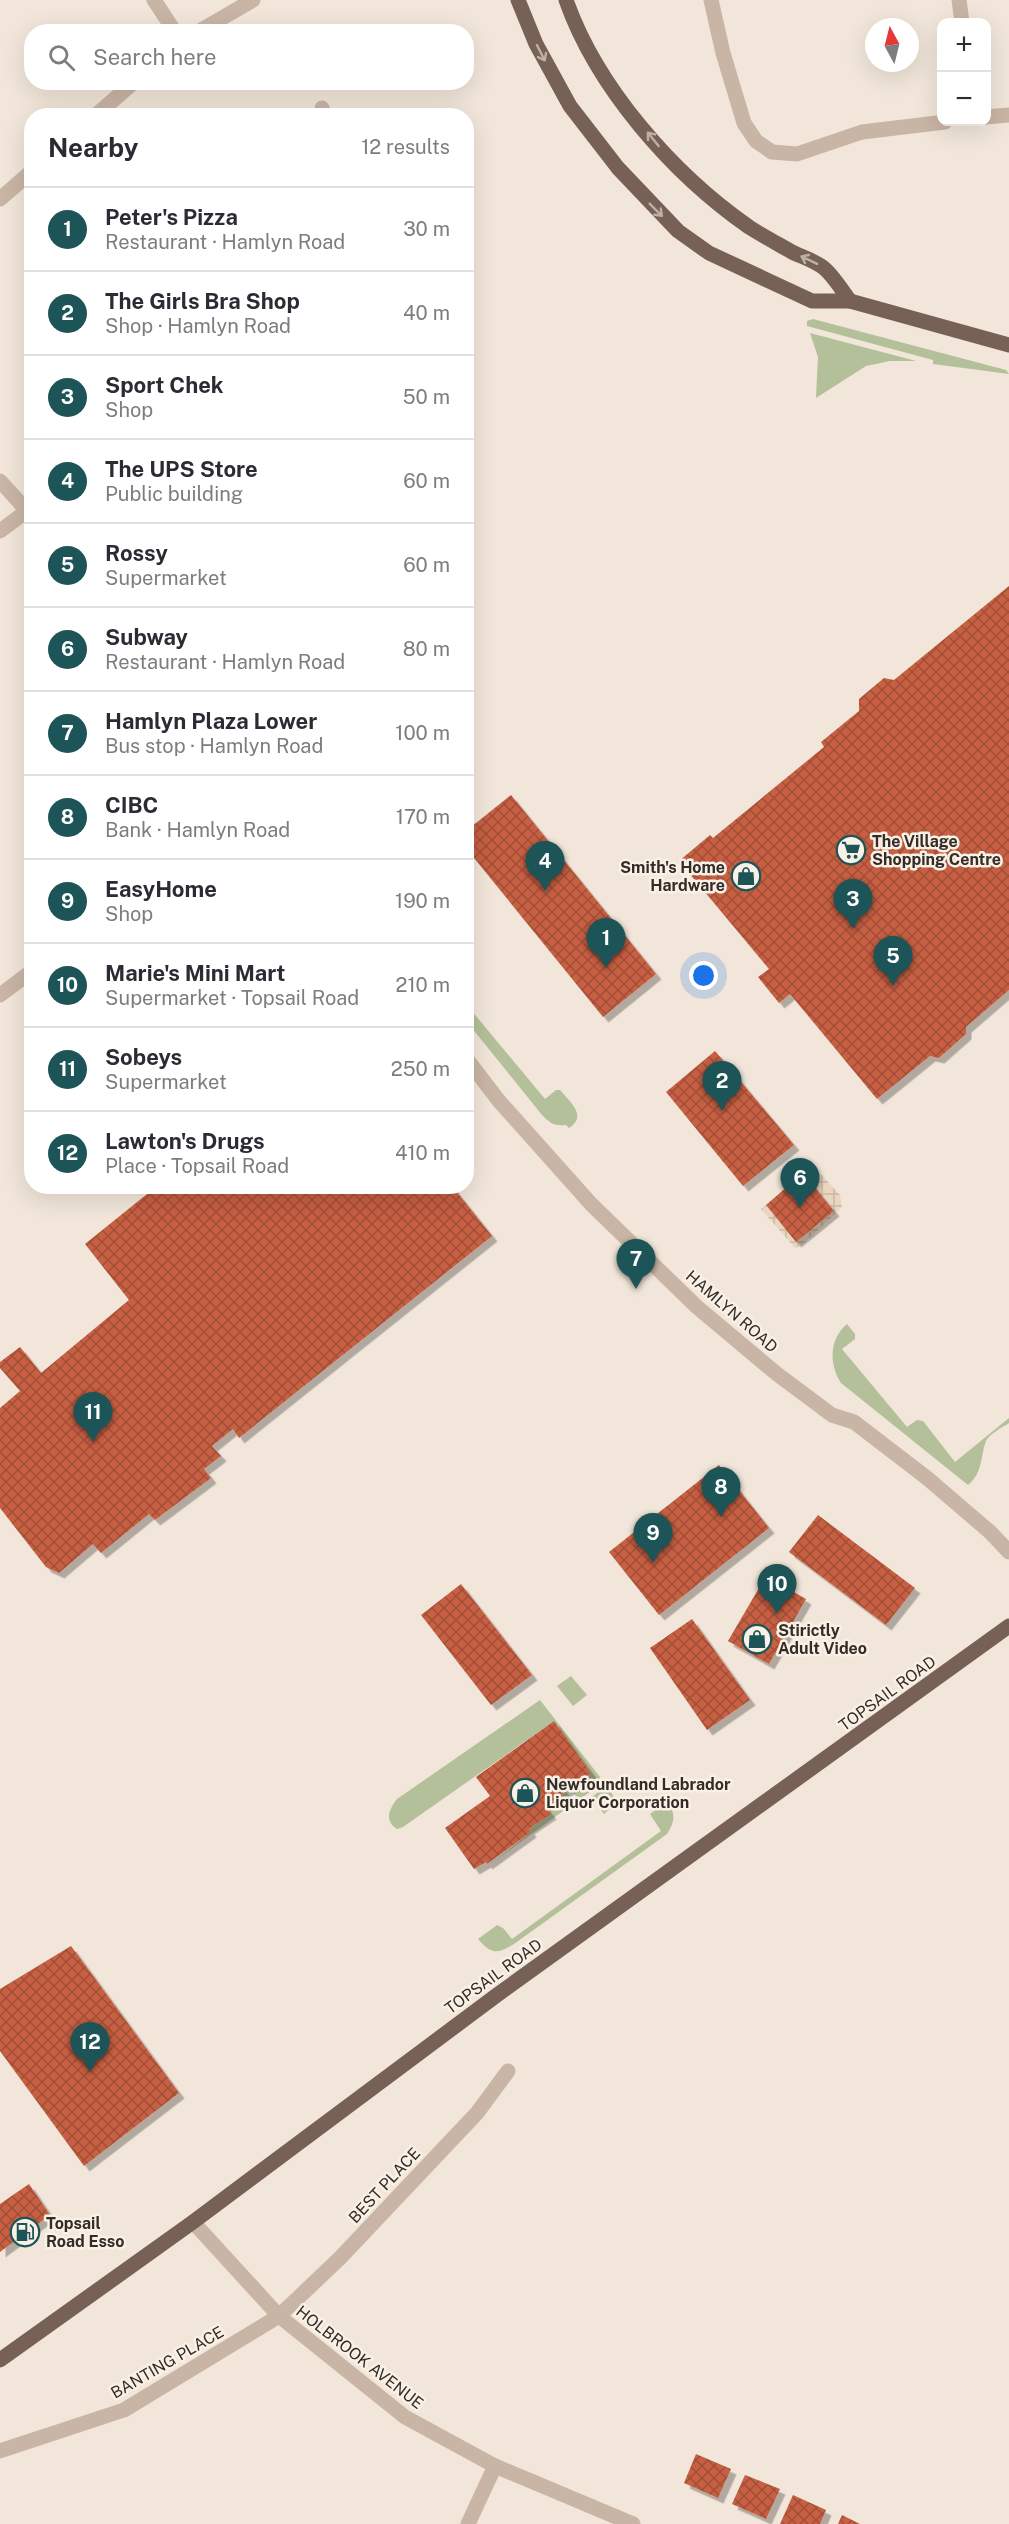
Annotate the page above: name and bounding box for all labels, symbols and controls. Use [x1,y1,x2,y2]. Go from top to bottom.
north arrow [865,18,919,72]
map controls [937,18,991,126]
button: + [937,18,991,72]
search box [24,24,474,90]
icon: search [45,41,78,74]
text: Search here [93,44,217,70]
one-way arrow [536,44,548,62]
button: − [937,72,991,126]
text: Nearby [48,132,138,163]
one-way arrow [646,132,659,148]
text: 12 results [361,135,450,159]
one-way arrow [649,202,664,217]
text: Peter's Pizza [105,204,238,230]
text: 1 [63,217,72,241]
text: 30 m [403,217,450,241]
text: Restaurant · Hamlyn Road [105,230,345,254]
one-way arrow [801,254,819,266]
text: The Girls Bra Shop [105,288,300,314]
text: 2 [61,301,74,325]
text: 40 m [403,301,450,325]
text: Shop · Hamlyn Road [105,314,291,338]
text: Sport Chek [105,372,224,398]
text: 3 [61,385,74,409]
text: 50 m [403,385,450,409]
text: Shop [105,398,153,422]
text: The UPS Store [105,456,258,482]
text: 4 [61,469,74,493]
text: 60 m [403,469,450,493]
text: Public building [105,482,243,506]
text: Rossy [105,540,168,566]
text: 5 [61,553,74,577]
text: 60 m [403,553,450,577]
text: Supermarket [105,566,227,590]
text: Subway [105,624,188,650]
text: 6 [61,637,74,661]
text: 80 m [403,637,450,661]
text: Restaurant · Hamlyn Road [105,650,345,674]
text: Hamlyn Plaza Lower [105,708,317,734]
text: 7 [61,721,74,745]
text: 100 m [395,721,450,745]
text: Bus stop · Hamlyn Road [105,734,323,758]
text: CIBC [105,792,158,818]
text: 8 [61,805,74,829]
text: 170 m [396,805,450,829]
text: Bank · Hamlyn Road [105,818,290,842]
place label: The Village Shopping Centre [872,832,1001,869]
supermarket icon: The Village Shopping Centre [835,834,867,866]
pin: 4 [526,842,564,891]
place label: Smith's Home Hardware [620,858,725,895]
shop icon: Smith's Home Hardware [730,860,762,892]
text: EasyHome [105,876,217,902]
pin: 3 [834,880,872,929]
text: 9 [61,889,74,913]
text: 190 m [395,889,450,913]
text: Shop [105,902,153,926]
pin: 1 [586,918,626,968]
pin: 5 [874,936,912,986]
text: Marie's Mini Mart [105,960,285,986]
your location [689,961,718,990]
text: 10 [57,973,78,997]
text: 210 m [396,973,450,997]
text: Supermarket · Topsail Road [105,986,359,1010]
text: Sobeys [105,1044,182,1070]
text: 11 [59,1057,76,1081]
text: 250 m [391,1057,450,1081]
pin: 2 [702,1062,742,1111]
text: Supermarket [105,1070,227,1094]
text: Lawton's Drugs [105,1128,265,1154]
text: 12 [57,1141,78,1165]
text: 410 m [395,1141,450,1165]
text: Place · Topsail Road [105,1154,289,1178]
pin: 6 [780,1158,820,1208]
pin: 7 [616,1240,656,1289]
street label: HAMLYN ROAD [682,1266,782,1356]
pin: 11 [74,1392,112,1442]
pin: 8 [702,1468,740,1517]
pin: 9 [634,1514,672,1563]
pin: 10 [758,1564,796,1614]
place label: Stirictly Adult Video [778,1621,867,1658]
shop icon: Stirictly Adult Video [741,1623,773,1655]
street label: TOPSAIL ROAD [835,1652,940,1735]
place label: Newfoundland Labrador Liquor Corporation [546,1775,731,1812]
shop icon: Newfoundland Labrador Liquor Corporation [509,1777,541,1809]
street label: TOPSAIL ROAD [441,1935,546,2018]
pin: 12 [70,2022,110,2072]
street label: BEST PLACE [345,2144,424,2227]
place label: Topsail Road Esso [46,2214,125,2251]
fuel station icon: Topsail Road Esso [9,2216,41,2248]
street label: HOLBROOK AVENUE [292,2302,427,2413]
street label: BANTING PLACE [107,2322,227,2402]

